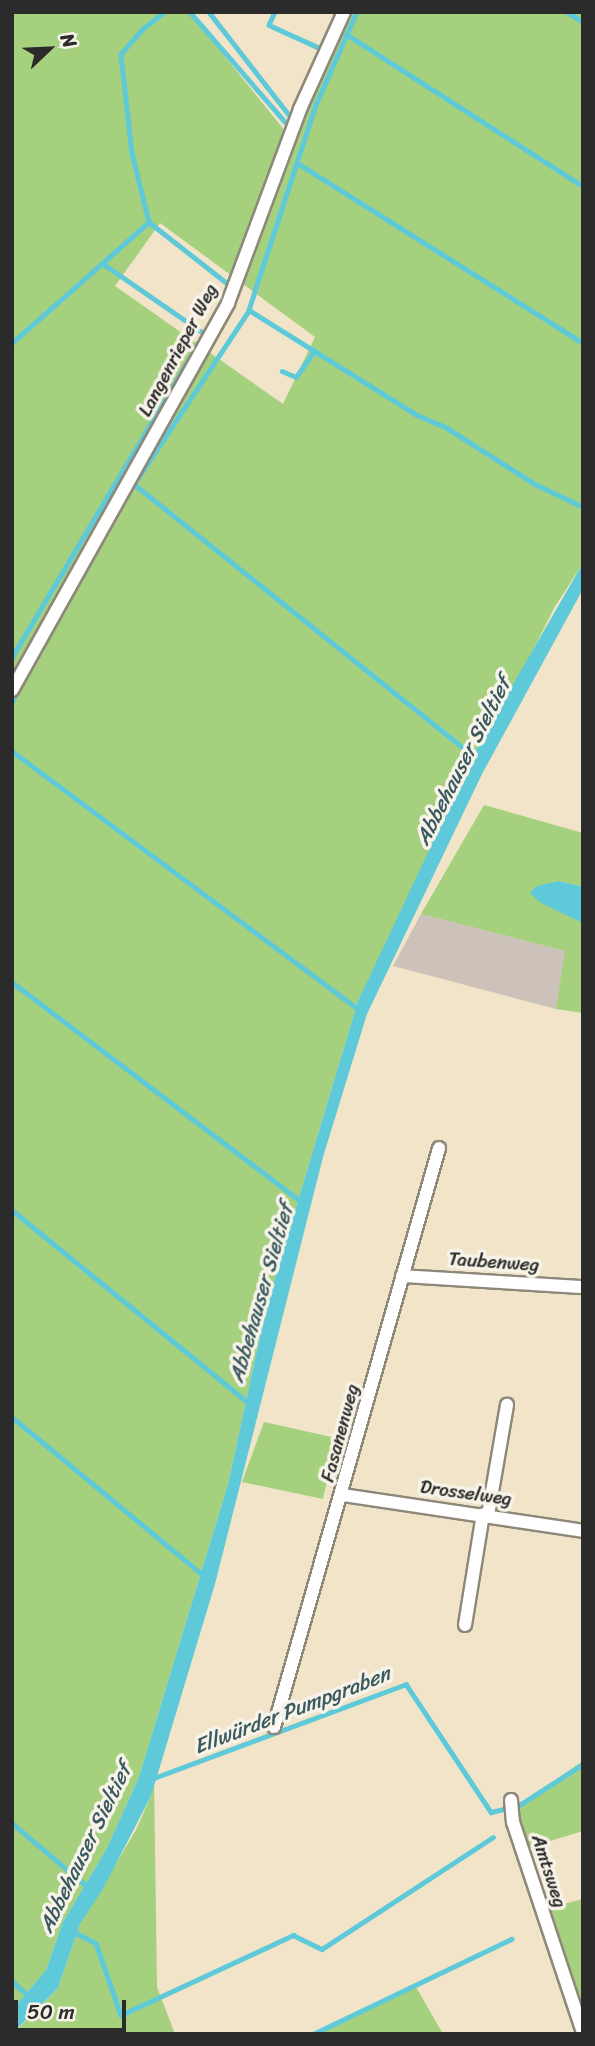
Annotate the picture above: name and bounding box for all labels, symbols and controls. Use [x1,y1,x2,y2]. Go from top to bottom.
north arrow [14,14,84,84]
text: N [51,28,87,53]
street label: Langenrieper Weg [133,279,223,421]
water label: Abbehauser Sieltief [410,673,516,849]
water label: Abbehauser Sieltief [223,1200,299,1386]
street label: Taubenweg [448,1247,540,1277]
street label: Fasanenweg [316,1382,364,1484]
street label: Drosselweg [419,1475,513,1511]
water label: Ellwürder Pumpgraben [191,1661,393,1759]
water label: Abbehauser Sieltief [33,1759,137,1937]
street label: Amtsweg [526,1832,572,1910]
scale bar [18,1986,130,2030]
text: 50 m [27,1993,75,2031]

